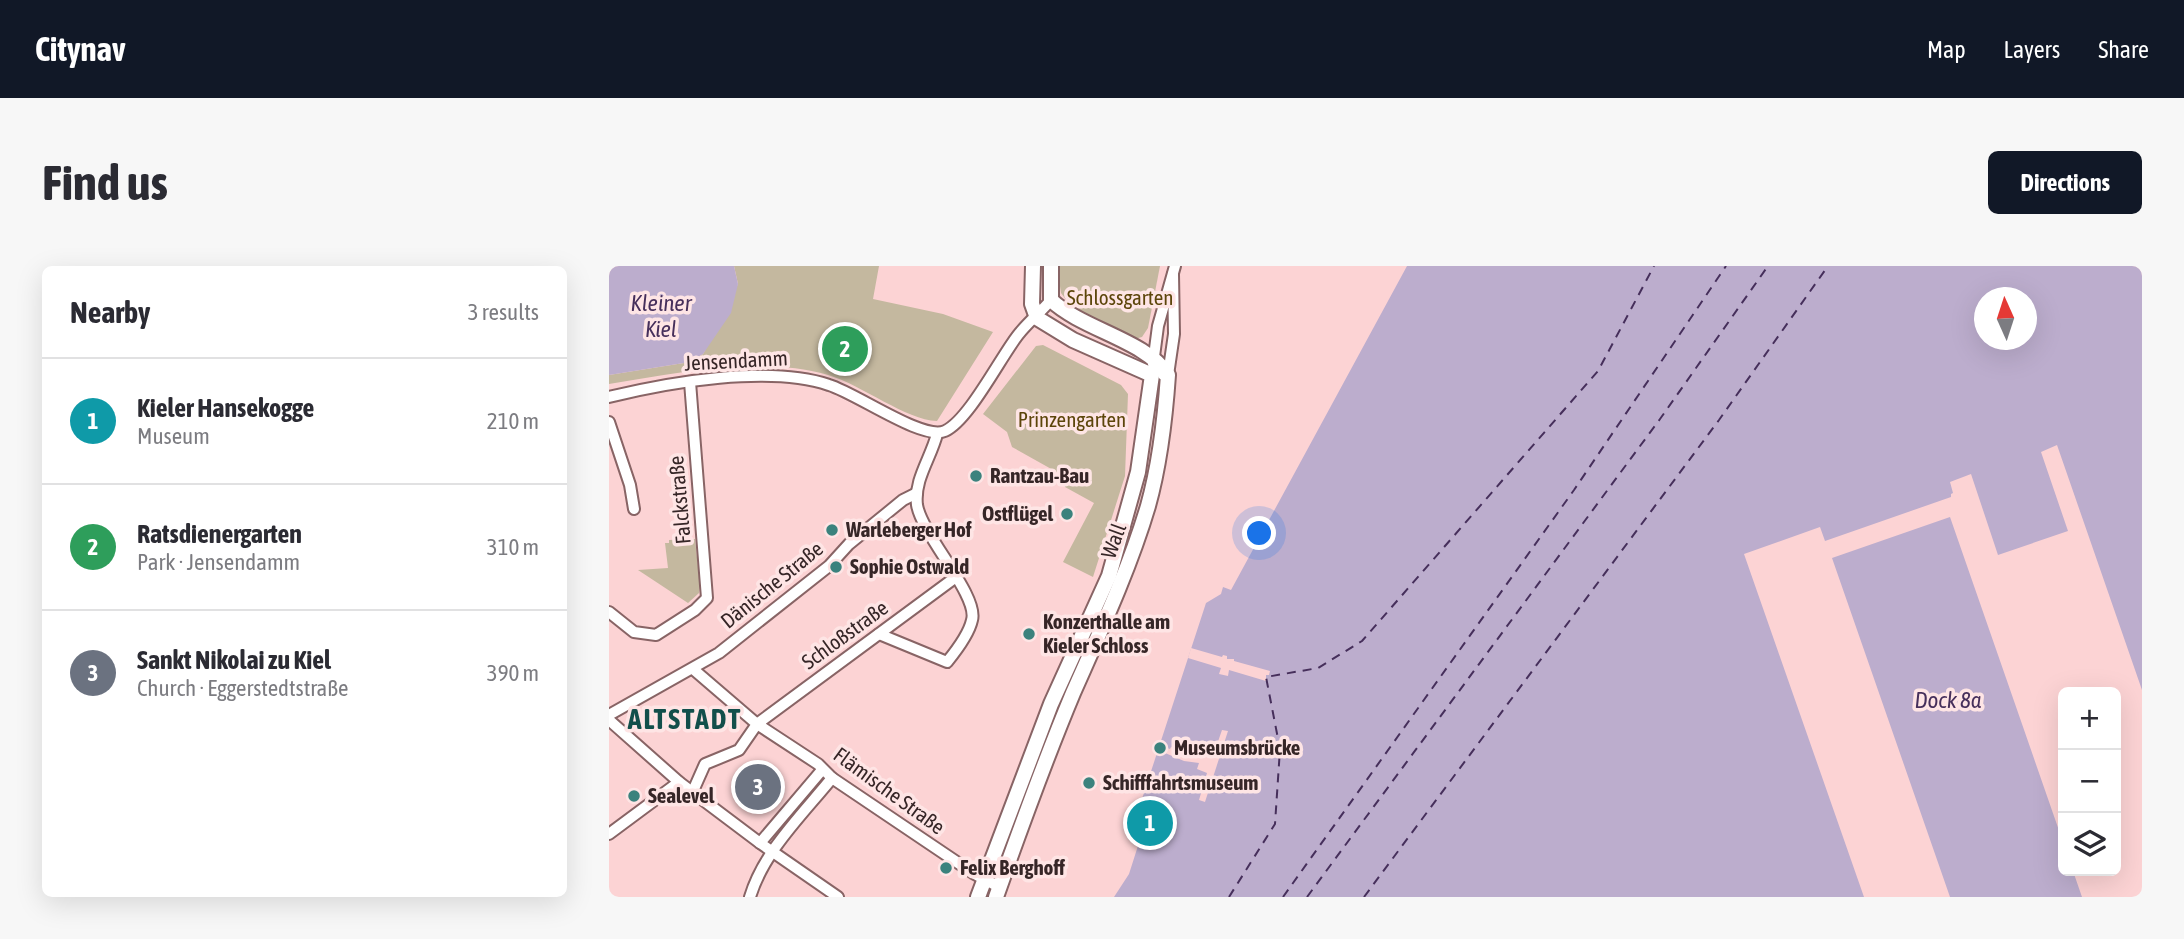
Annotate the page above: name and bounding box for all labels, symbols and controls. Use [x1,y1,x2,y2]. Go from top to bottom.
text: Citynav [35,30,126,68]
text: Map [1927,36,1966,63]
text: Layers [2004,36,2060,63]
text: Share [2098,36,2149,63]
button: Directions [1988,151,2142,214]
text: Find us [42,154,168,210]
park label: Schlossgarten [1067,285,1173,309]
north arrow [1974,287,2037,350]
water label: Kleiner Kiel [630,290,693,342]
text: Nearby [70,295,150,329]
text: 3 results [468,299,539,325]
pin: 2 [822,323,868,375]
street label: Jensendamm [684,345,788,375]
text: Kieler Hansekogge [137,393,314,423]
park label: Prinzengarten [1018,407,1126,431]
text: 1 [88,408,98,434]
text: 210 m [487,408,539,434]
text: Museum [137,423,210,449]
street label: Falckstraße [663,455,695,545]
place label: Rantzau-Bau [990,463,1089,487]
marker: Rantzau-Bau [968,468,984,484]
place label: Ostflügel [982,501,1053,525]
marker: Ostflügel [1059,506,1075,522]
your location [1242,516,1276,550]
place label: Warleberger Hof [845,517,972,541]
text: Ratsdienergarten [137,519,302,549]
street label: Wall [1096,519,1131,561]
marker: Warleberger Hof [824,522,840,538]
text: 2 [88,534,98,560]
text: 310 m [487,534,539,560]
street label: Dänische Straße [716,536,827,633]
text: Park · Jensendamm [137,549,300,575]
place label: Sophie Ostwald [850,554,969,578]
marker: Sophie Ostwald [828,559,844,575]
street label: Schloßstraße [797,595,892,673]
place label: Konzerthalle am Kieler Schloss [1043,609,1170,657]
marker: Konzerthalle am Kieler Schloss [1021,626,1037,642]
text: Sankt Nikolai zu Kiel [137,645,331,675]
text: 3 [88,660,98,686]
text: 390 m [487,660,539,686]
text: Church · Eggerstedtstraße [137,675,349,701]
water label: Dock 8a [1915,687,1982,713]
map controls [2058,687,2121,876]
button: + [2058,687,2121,750]
district label: ALTSTADT [627,703,742,735]
place label: Museumsbrücke [1174,735,1300,759]
marker: Museumsbrücke [1152,740,1168,756]
street label: Flämische Straße [829,742,950,839]
button: − [2058,750,2121,813]
pin: 3 [735,761,781,813]
place label: Schifffahrtsmuseum [1103,770,1258,794]
marker: Schifffahrtsmuseum [1081,775,1097,791]
place label: Sealevel [648,783,715,807]
marker: Sealevel [626,788,642,804]
pin: 1 [1127,797,1173,849]
button: layers [2058,813,2121,876]
place label: Felix Berghoff [960,855,1065,879]
marker: Felix Berghoff [938,860,954,876]

